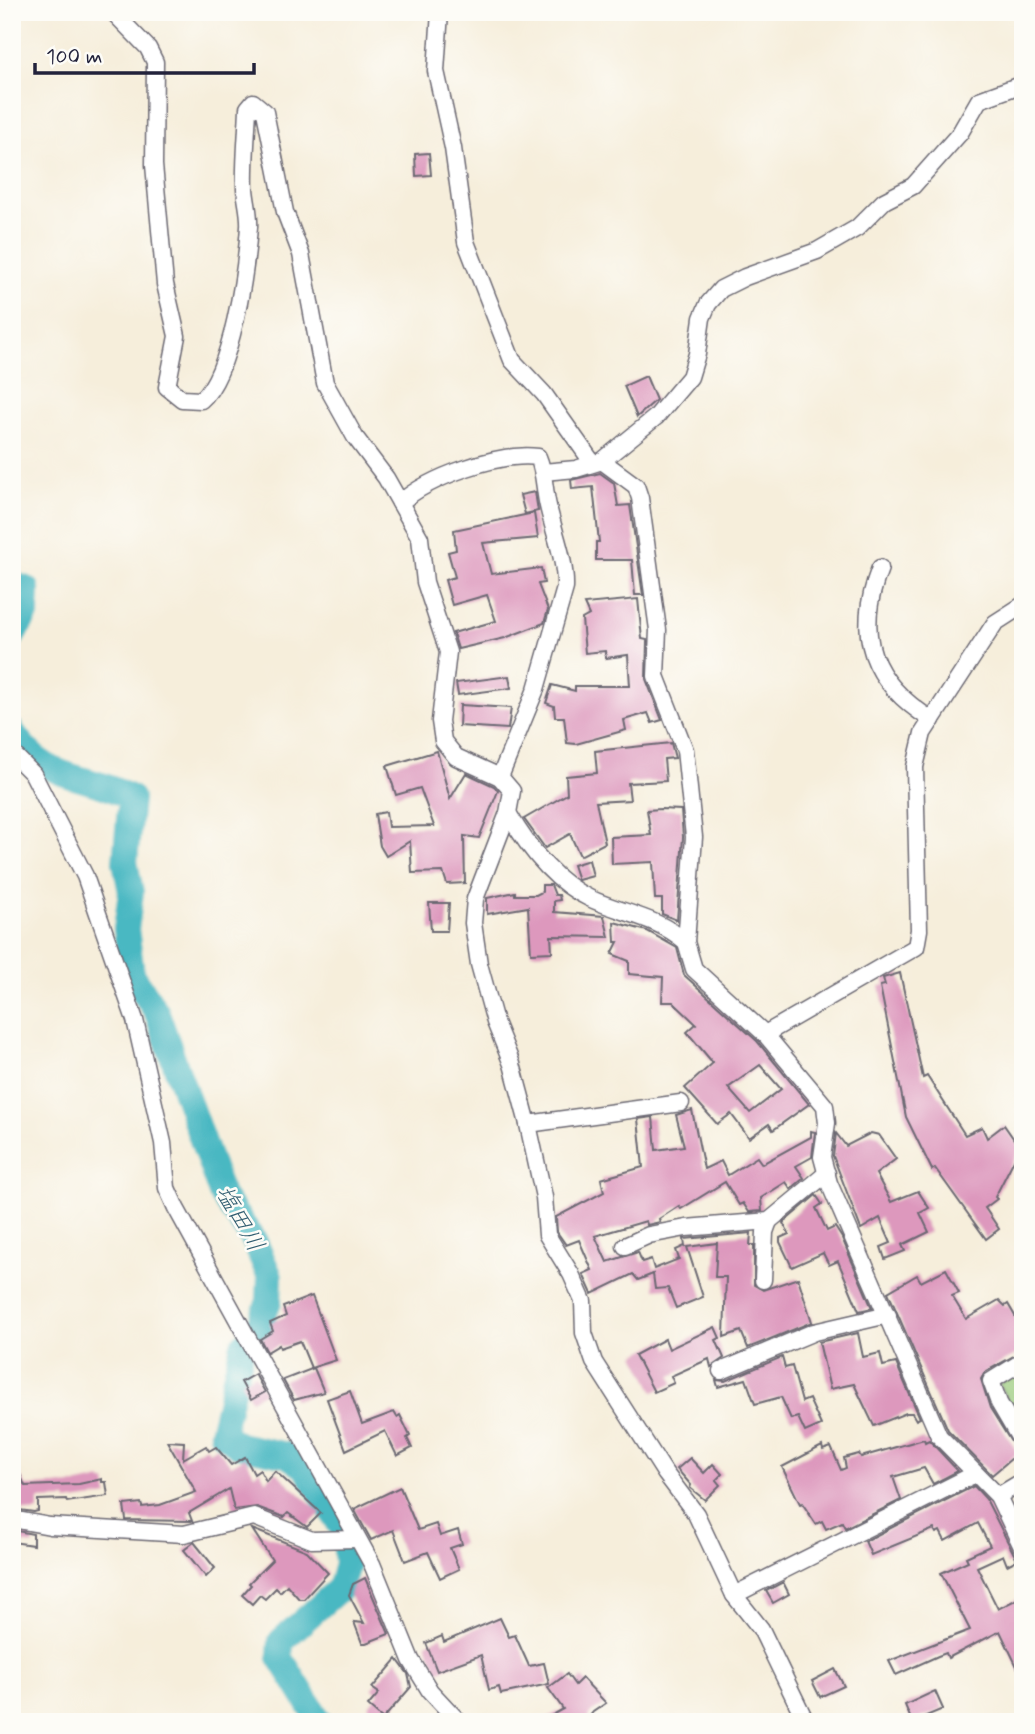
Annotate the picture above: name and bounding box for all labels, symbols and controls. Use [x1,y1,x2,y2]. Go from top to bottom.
scale bar [35,32,254,76]
text: 100 m [46,43,102,71]
water label: 塩田川 [208,1180,270,1258]

